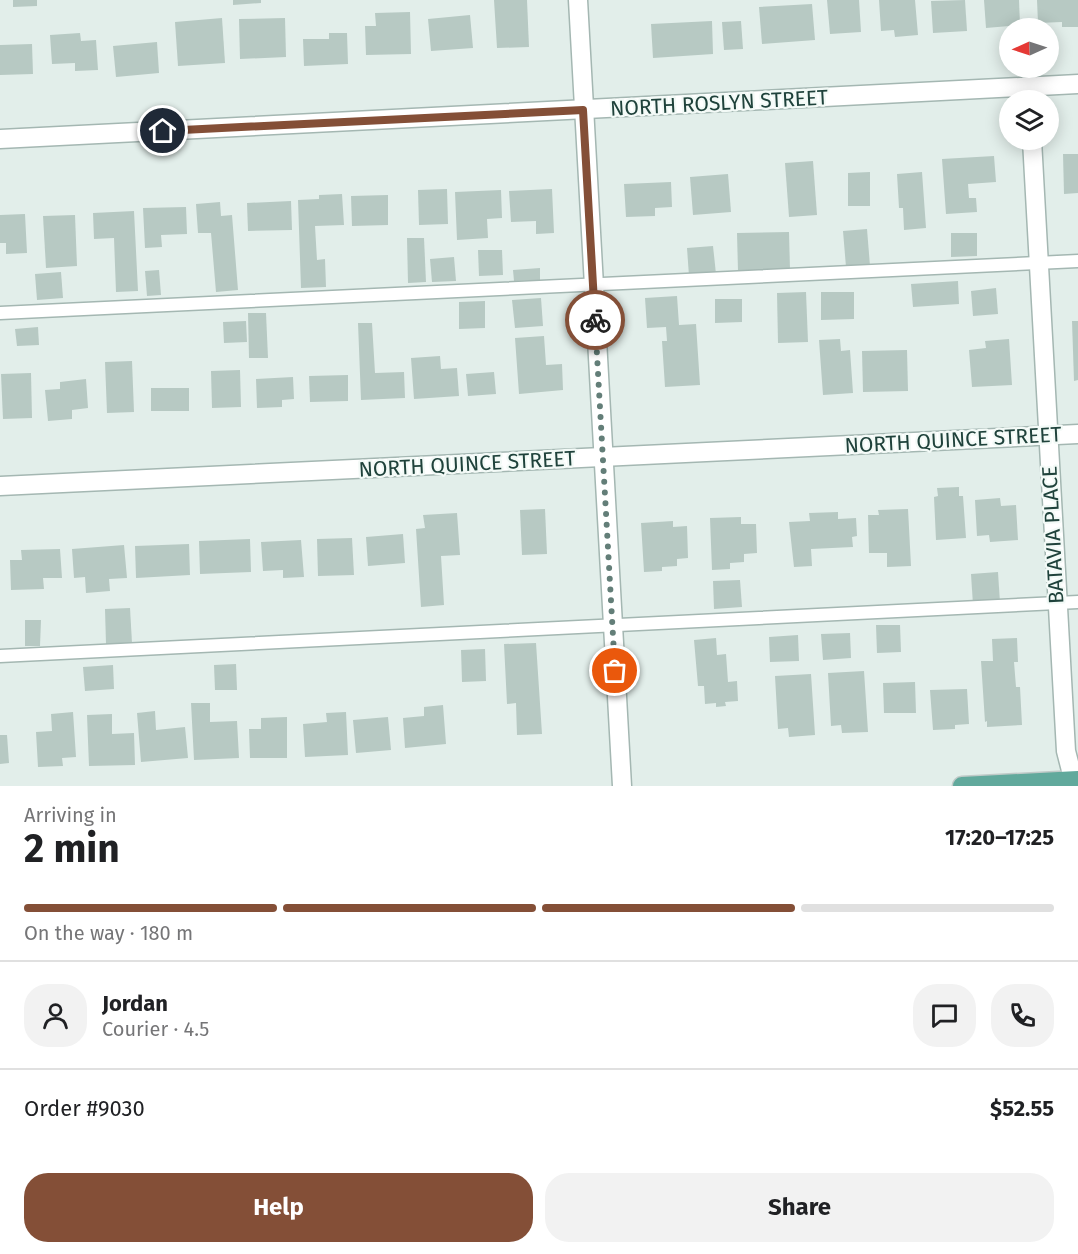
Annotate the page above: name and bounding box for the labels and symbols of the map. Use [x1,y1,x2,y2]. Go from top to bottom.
north arrow [999,18,1059,78]
street label: NORTH ROSLYN STREET [609,84,829,122]
pin [137,105,188,156]
courier [565,290,625,350]
street label: NORTH QUINCE STREET [844,421,1062,459]
street label: NORTH QUINCE STREET [358,445,576,483]
street label: BATAVIA PLACE [1036,465,1070,605]
pin [589,645,640,696]

